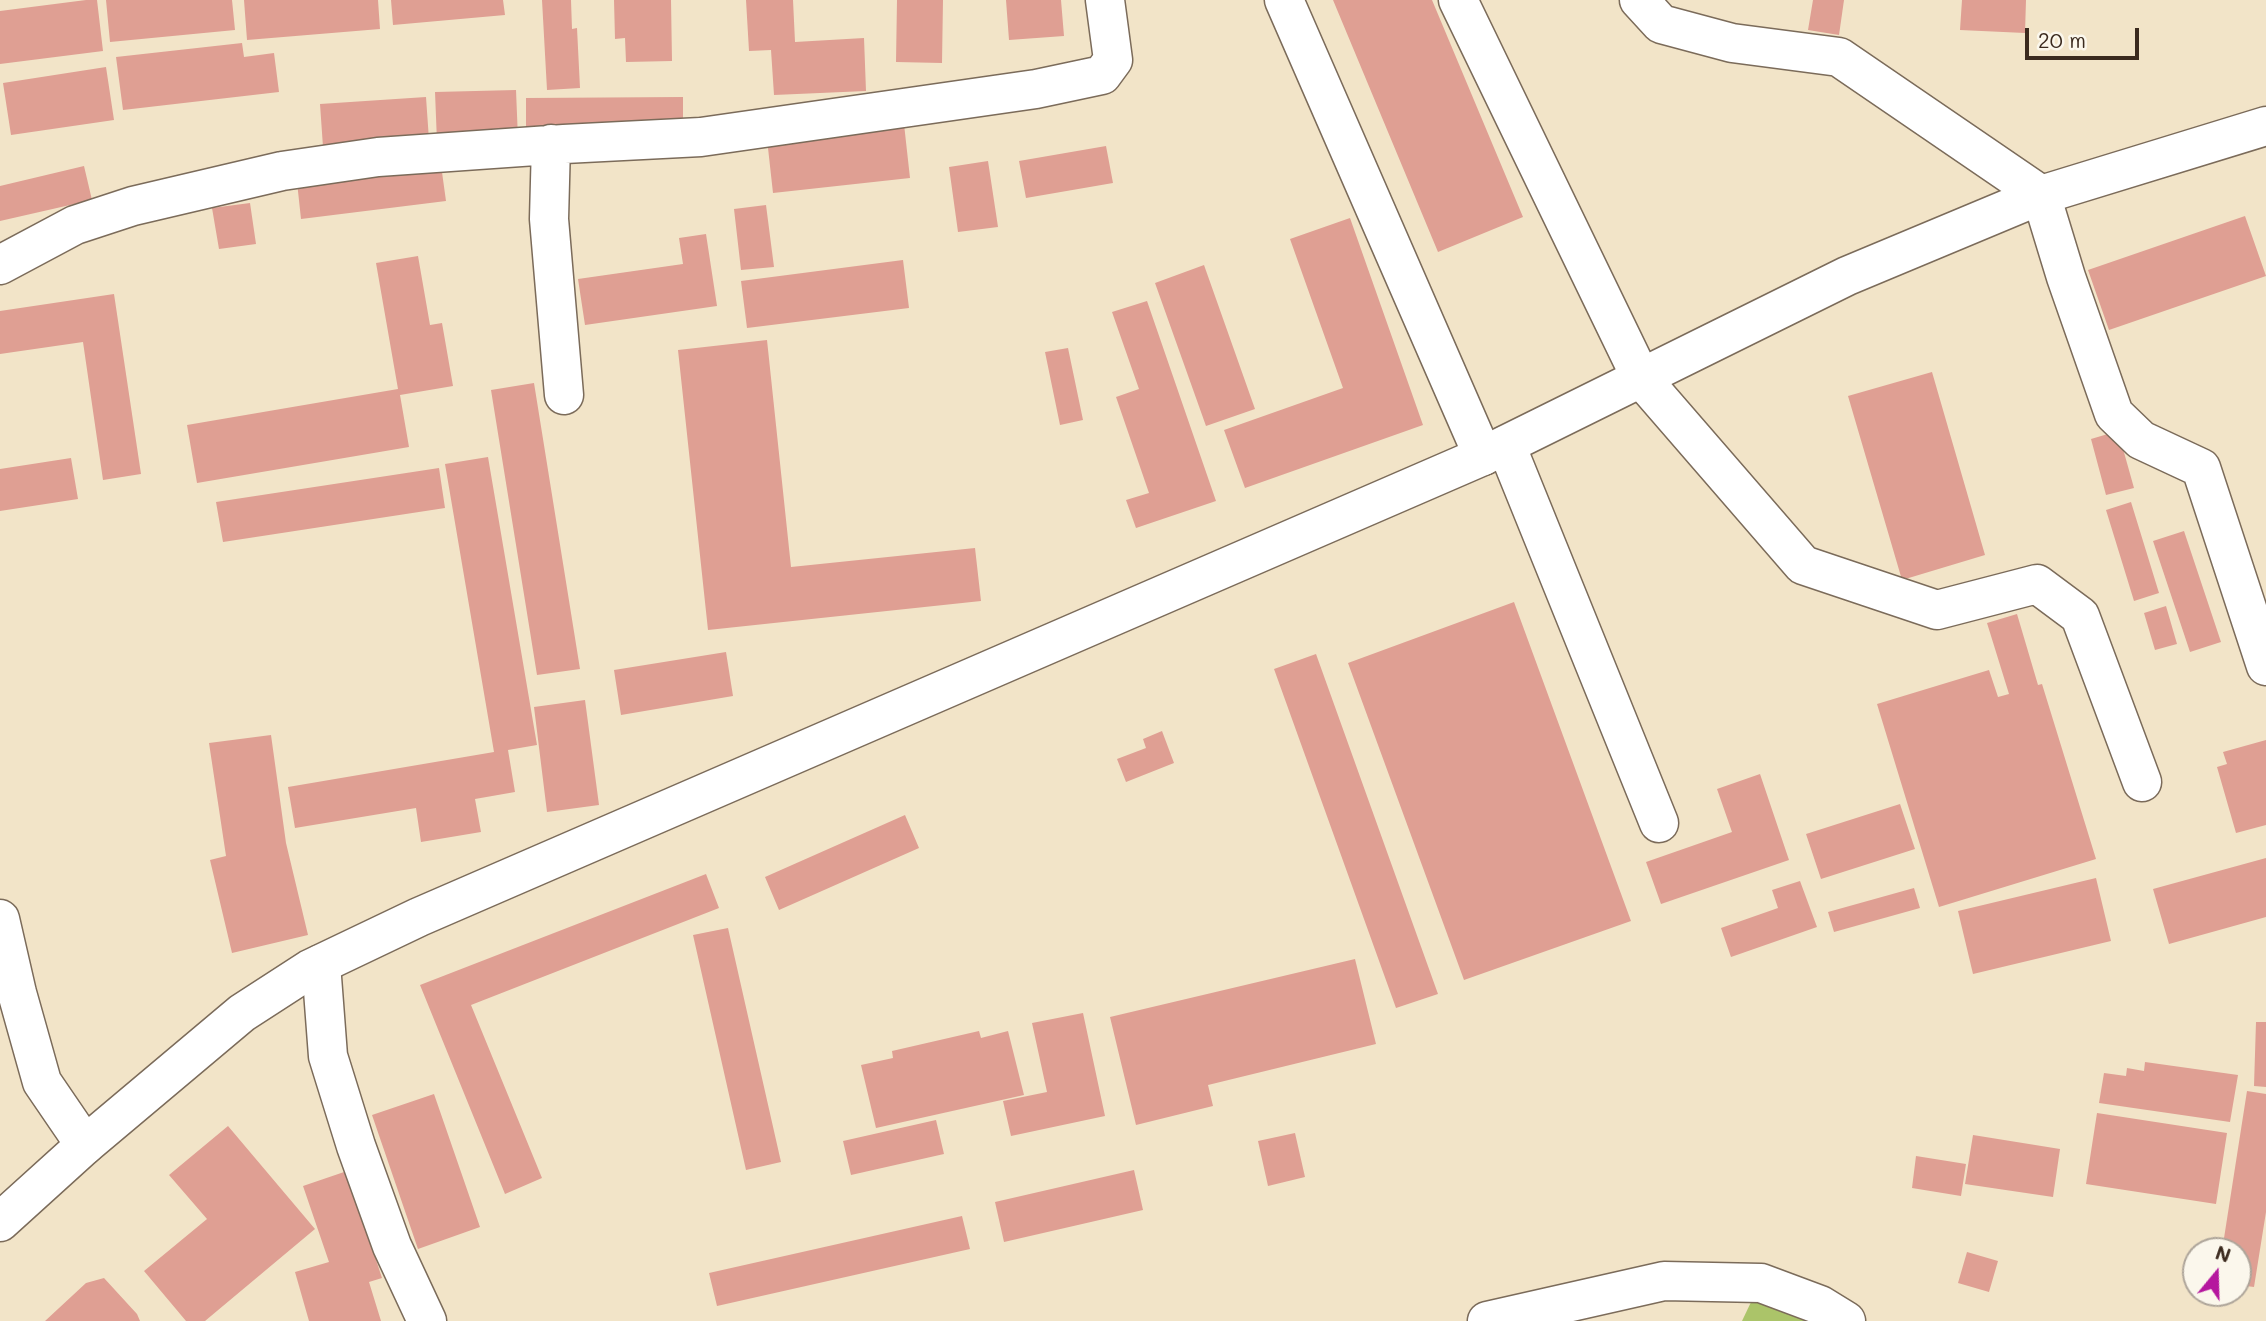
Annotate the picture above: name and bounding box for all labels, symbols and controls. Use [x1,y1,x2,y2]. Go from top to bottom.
scale bar [2028,14,2142,58]
text: 20 m [2038,26,2086,53]
north arrow [2182,1237,2252,1307]
text: N [2212,1239,2234,1268]

